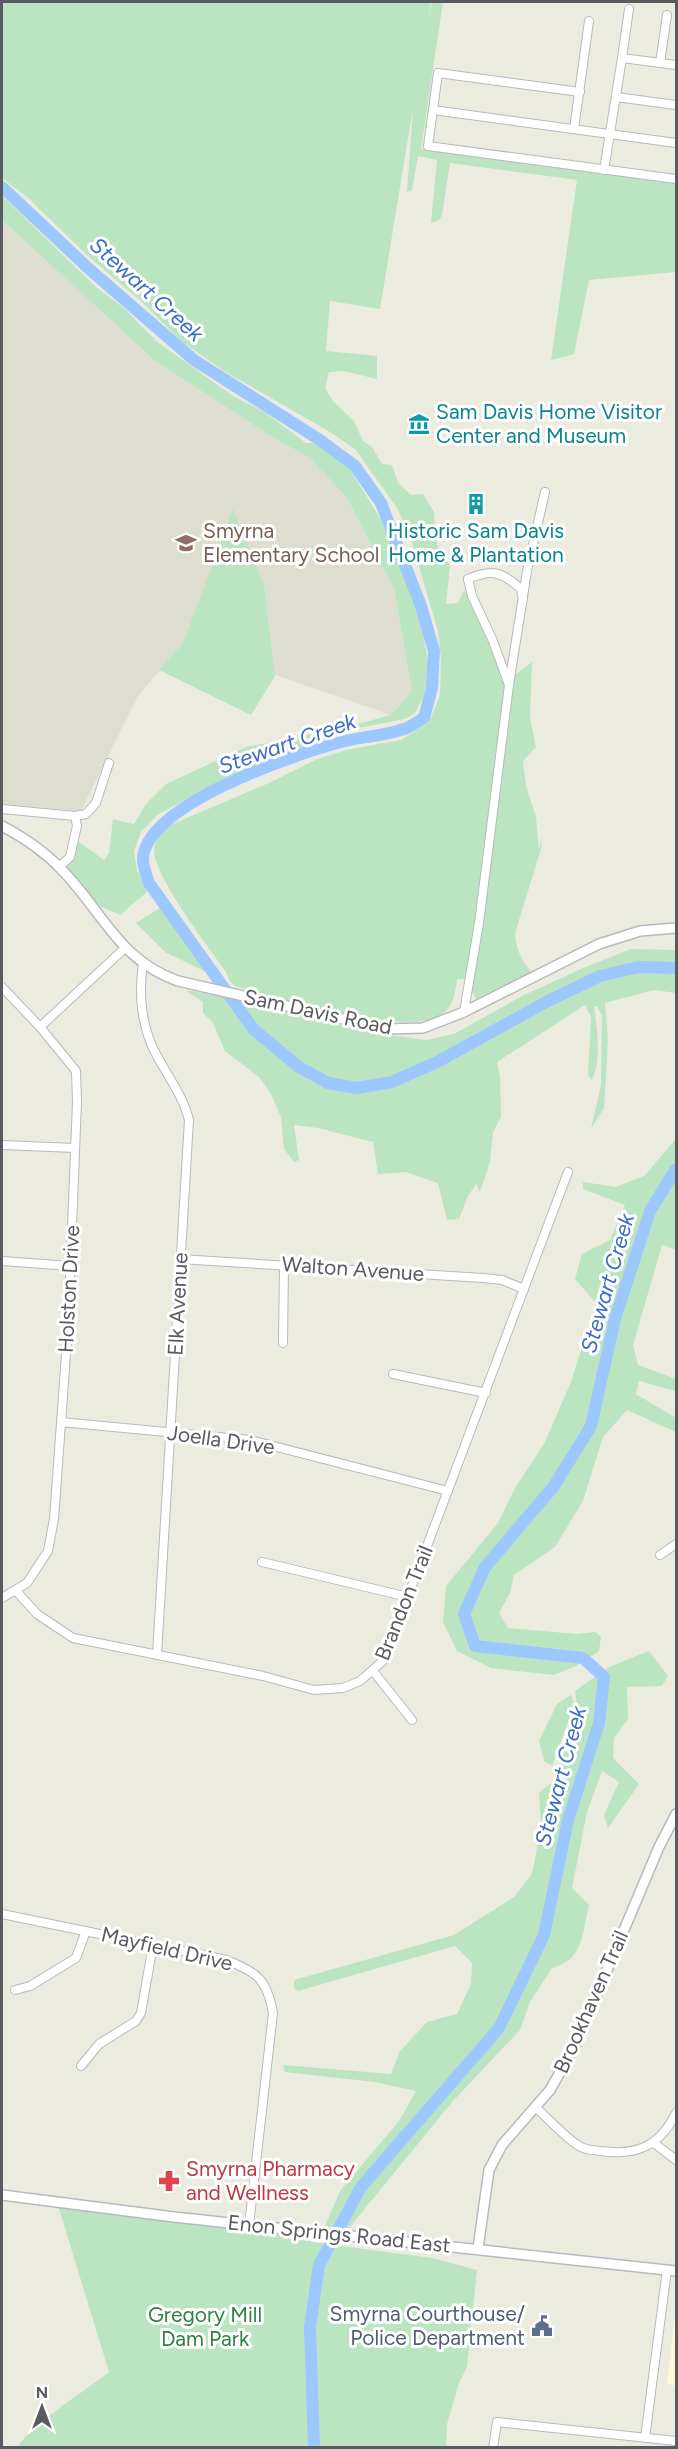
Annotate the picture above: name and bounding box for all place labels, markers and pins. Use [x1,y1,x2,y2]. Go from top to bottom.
place label: Sam Davis Home Visitor Center and Museum [436,399,662,448]
museum icon: Sam Davis Home Visitor Center and Museum [407,412,431,436]
building icon: Historic Sam Davis Home & Plantation [464,492,488,516]
place label: Smyrna Elementary School [203,518,379,567]
place label: Historic Sam Davis Home & Plantation [388,518,564,567]
school or university icon: Smyrna Elementary School [174,531,198,555]
place label: Smyrna Pharmacy and Wellness [186,2156,355,2205]
pharmacy icon: Smyrna Pharmacy and Wellness [157,2169,181,2193]
place label: Smyrna Courthouse/ Police Department [330,2301,525,2350]
public building icon: Smyrna Courthouse/ Police Department [530,2314,554,2338]

